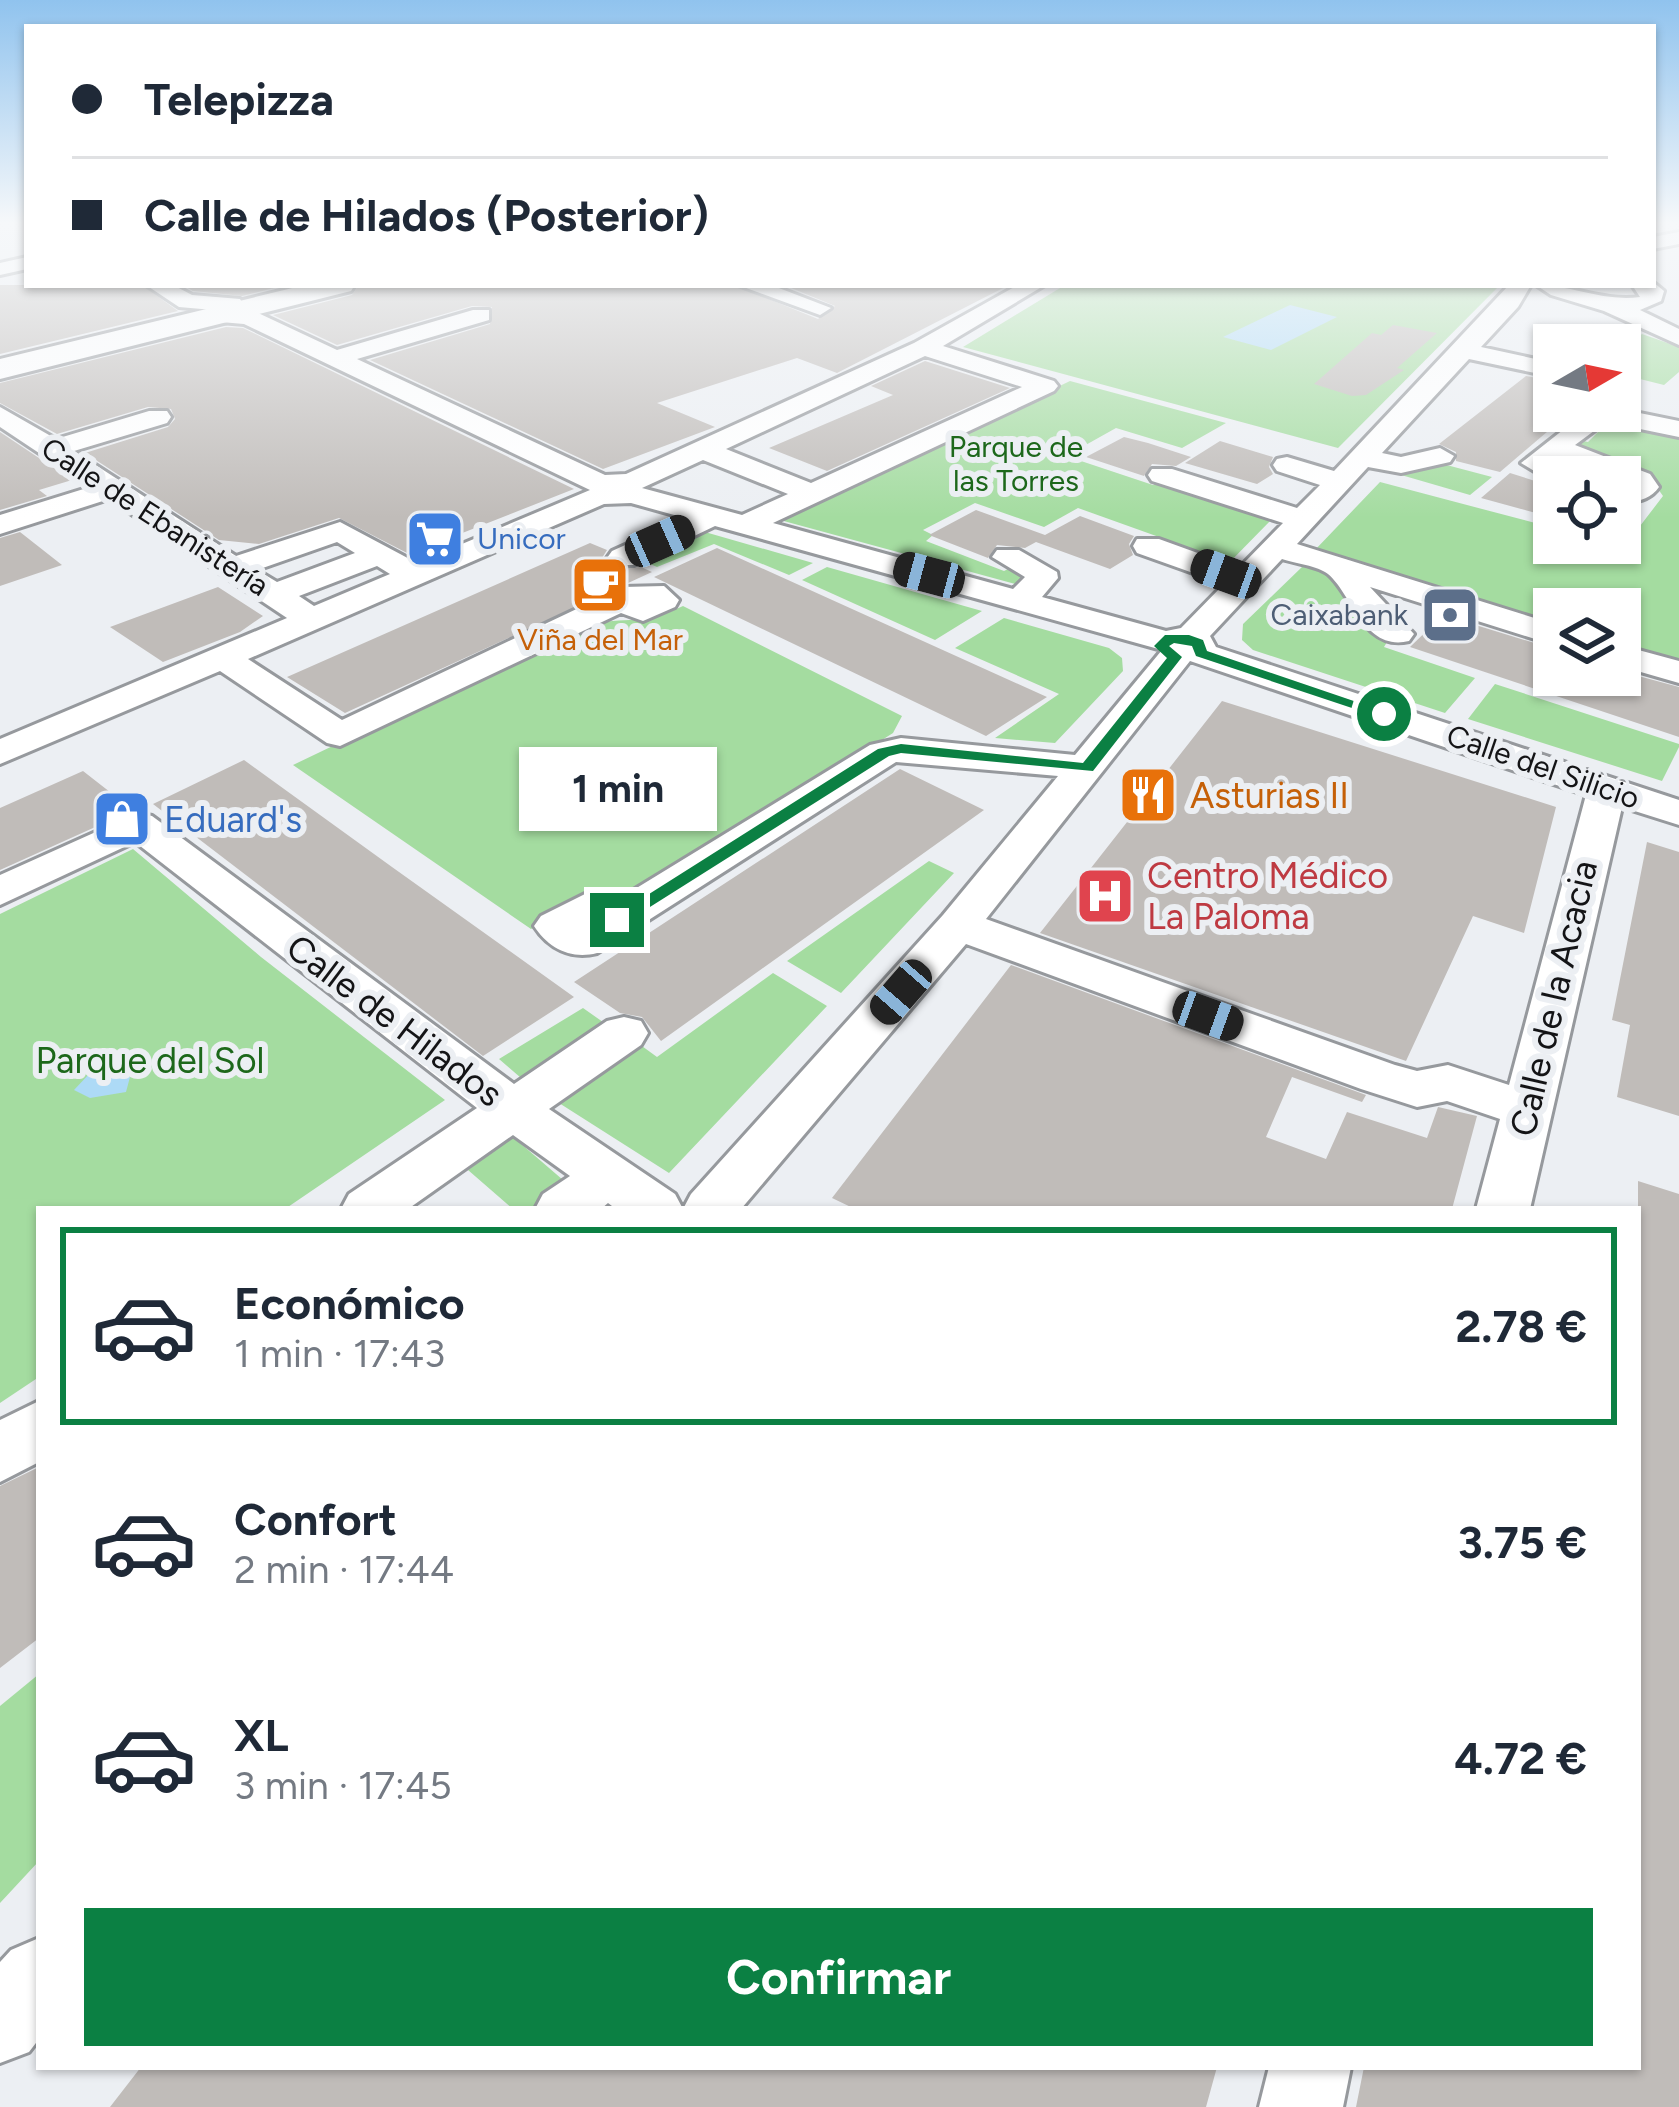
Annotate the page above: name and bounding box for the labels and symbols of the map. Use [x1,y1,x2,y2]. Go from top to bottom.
north arrow [1533,324,1641,432]
park label: Parque de las Torres [949,428,1083,499]
street label: Calle de Ebanistería [35,429,276,604]
supermarket icon: Unicor [404,508,466,570]
car [620,510,700,572]
place label: Unicor [477,520,566,557]
car [1186,545,1266,603]
car [890,548,968,602]
cafe icon: Viña del Mar [569,554,631,616]
bank icon: Caixabank [1419,584,1481,646]
place label: Caixabank [1271,596,1408,633]
place label: Viña del Mar [517,621,683,658]
route start [1357,687,1411,741]
street label: Calle del Silicio [1442,716,1644,817]
callout: 1 min [518,746,716,830]
restaurant icon: Asturias II [1117,764,1179,826]
place label: Asturias II [1190,774,1349,817]
shop icon: Eduard's [91,788,153,850]
place label: Eduard's [164,798,302,841]
place label: Centro Médico La Paloma [1147,854,1388,938]
street label: Calle de la Acacia [1501,856,1606,1140]
hospital icon: Centro Médico La Paloma [1074,865,1136,927]
route end [590,893,644,947]
street label: Calle de Hilados [278,925,511,1115]
car [864,953,938,1031]
car [1168,987,1248,1045]
park label: Parque del Sol [36,1039,264,1082]

